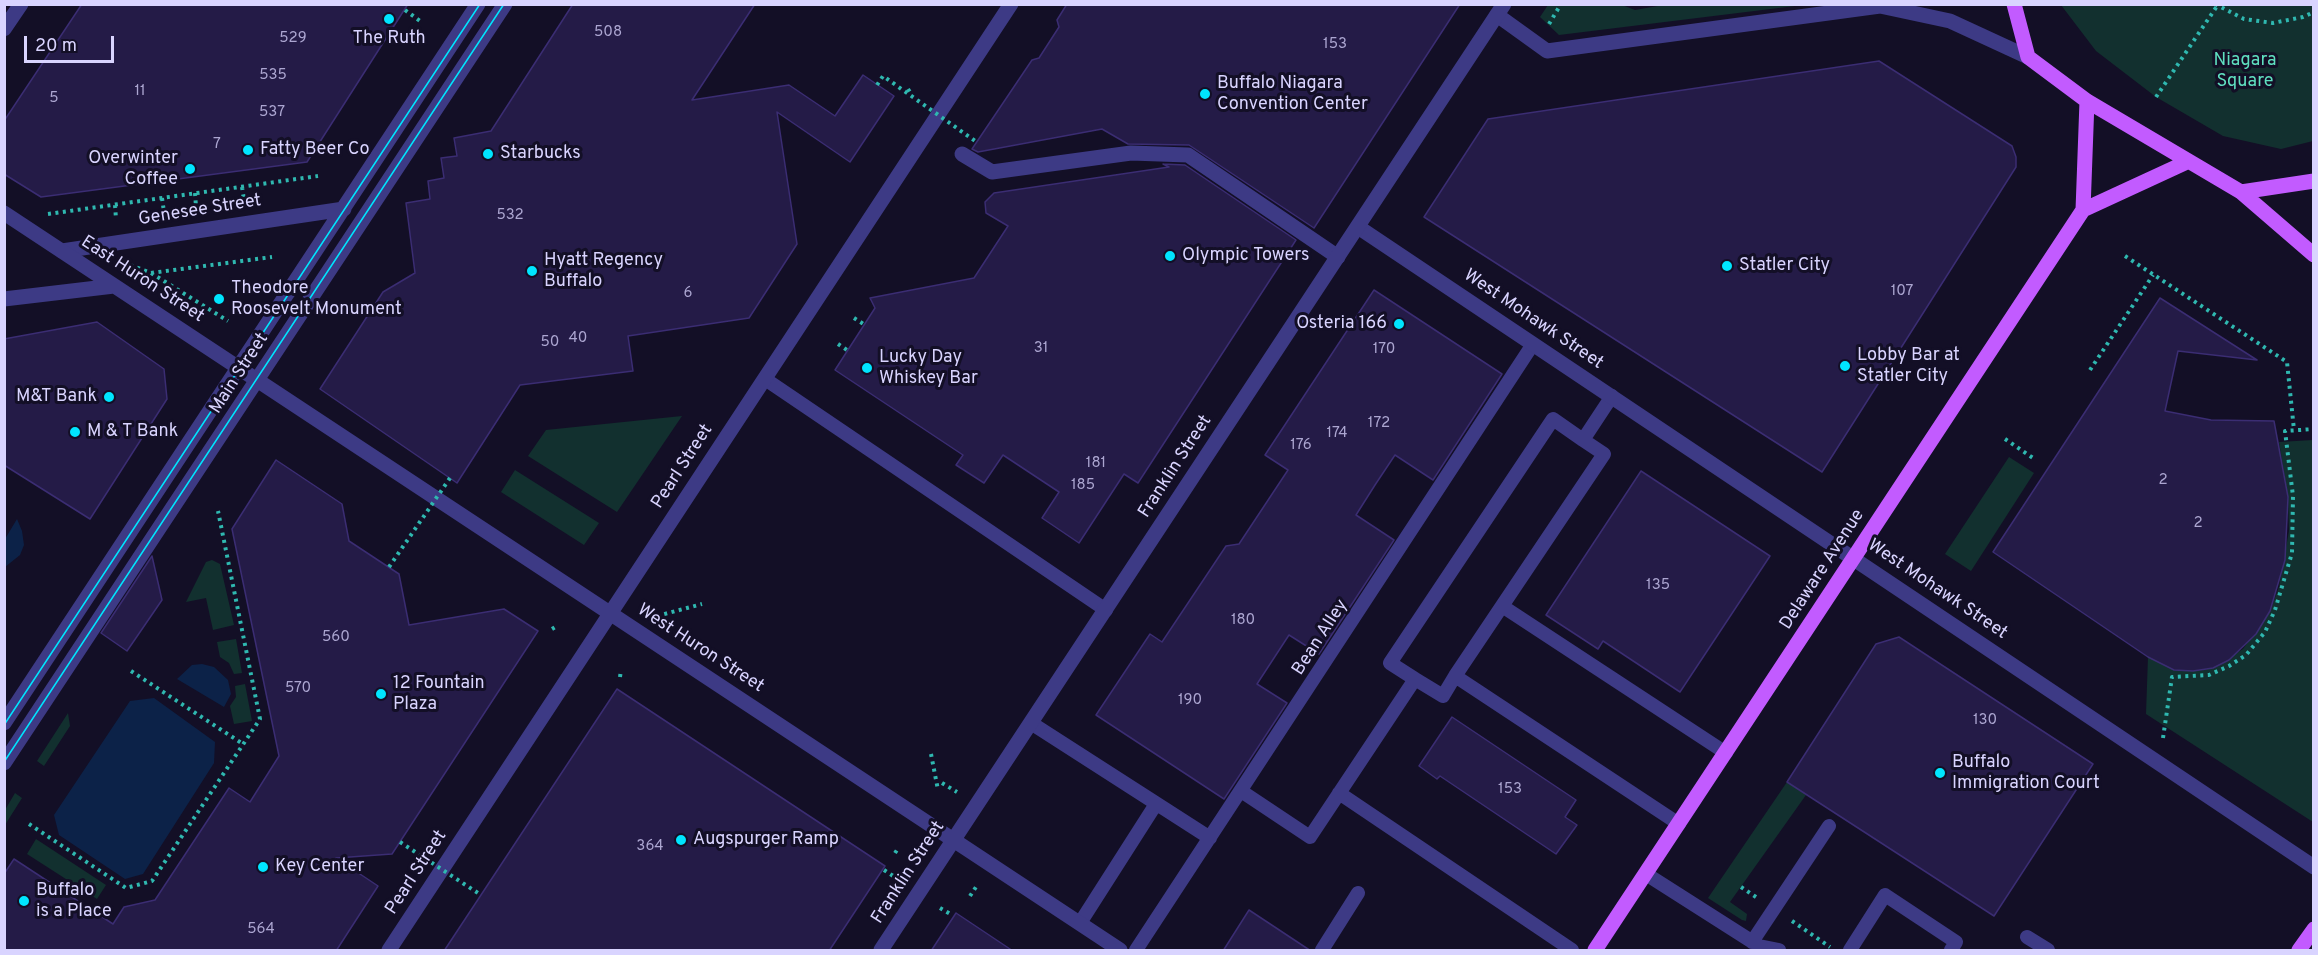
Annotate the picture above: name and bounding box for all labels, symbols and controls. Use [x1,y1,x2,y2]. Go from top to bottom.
marker: The Ruth [382,12,396,26]
scale bar [27,24,117,62]
house number: 508 [594,24,622,42]
place label: The Ruth [352,28,426,50]
house number: 529 [279,30,307,48]
text: 20 m [35,35,77,58]
house number: 153 [1323,36,1347,54]
park label: Niagara Square [2213,50,2277,92]
house number: 535 [259,67,287,85]
place label: Buffalo Niagara Convention Center [1217,73,1368,116]
house number: 11 [134,83,146,101]
marker: Buffalo Niagara Convention Center [1198,87,1212,101]
house number: 5 [49,90,59,108]
house number: 537 [259,104,285,122]
house number: 7 [213,136,221,154]
place label: Fatty Beer Co [260,139,369,161]
marker: Fatty Beer Co [241,143,255,157]
place label: Starbucks [500,143,581,165]
marker: Starbucks [481,147,495,161]
place label: Overwinter Coffee [88,148,178,190]
marker: Overwinter Coffee [183,162,197,176]
street label: Genesee Street [137,191,263,231]
house number: 532 [496,207,524,225]
street label: East Huron Street [76,232,208,328]
place label: Olympic Towers [1182,245,1310,267]
marker: Olympic Towers [1163,249,1177,263]
place label: Hyatt Regency Buffalo [544,250,663,292]
place label: Statler City [1739,255,1830,277]
marker: Statler City [1720,259,1734,273]
marker: Hyatt Regency Buffalo [525,264,539,278]
street label: West Mohawk Street [1459,265,1607,375]
place label: Theodore Roosevelt Monument [231,278,402,320]
house number: 107 [1891,283,1913,301]
house number: 6 [684,285,692,303]
marker: Theodore Roosevelt Monument [212,292,226,306]
place label: Osteria 166 [1296,313,1387,335]
marker: Osteria 166 [1392,317,1406,331]
street label: Main Street [206,330,274,418]
house number: 40 [569,330,587,348]
house number: 50 [541,334,559,352]
house number: 31 [1034,340,1048,358]
house number: 170 [1373,341,1395,359]
place label: Lobby Bar at Statler City [1857,345,1960,388]
place label: Lucky Day Whiskey Bar [879,347,978,389]
marker: Lobby Bar at Statler City [1838,359,1852,373]
marker: Lucky Day Whiskey Bar [860,361,874,375]
place label: M&T Bank [16,386,97,408]
marker: M&T Bank [102,390,116,404]
street label: Franklin Street [1135,412,1217,522]
house number: 172 [1368,415,1390,433]
place label: M & T Bank [87,421,178,443]
street label: Pearl Street [648,421,718,513]
marker: M & T Bank [68,425,82,439]
house number: 174 [1326,425,1348,443]
house number: 176 [1290,437,1312,455]
house number: 181 [1086,455,1106,473]
house number: 2 [2158,472,2168,490]
house number: 185 [1071,477,1095,495]
street label: Delaware Avenue [1776,506,1870,634]
house number: 2 [2193,515,2203,533]
street label: West Mohawk Street [1863,535,2011,645]
house number: 135 [1646,577,1670,595]
street label: Bean Alley [1288,596,1354,680]
street label: West Huron Street [633,600,767,698]
house number: 180 [1231,612,1255,630]
house number: 560 [322,629,350,647]
place label: 12 Fountain Plaza [393,673,485,716]
house number: 570 [285,680,311,698]
marker: 12 Fountain Plaza [374,687,388,701]
house number: 190 [1178,692,1202,710]
house number: 130 [1973,712,1997,730]
place label: Buffalo Immigration Court [1952,752,2100,795]
marker: Buffalo Immigration Court [1933,766,1947,780]
house number: 153 [1498,781,1522,799]
street label: Franklin Street [868,818,950,928]
street label: Pearl Street [382,827,452,919]
place label: Augspurger Ramp [693,829,839,851]
marker: Augspurger Ramp [674,833,688,847]
house number: 364 [636,838,664,856]
place label: Key Center [275,856,364,878]
marker: Key Center [256,860,270,874]
place label: Buffalo is a Place [36,880,112,922]
marker: Buffalo is a Place [17,894,31,908]
house number: 564 [247,921,275,939]

